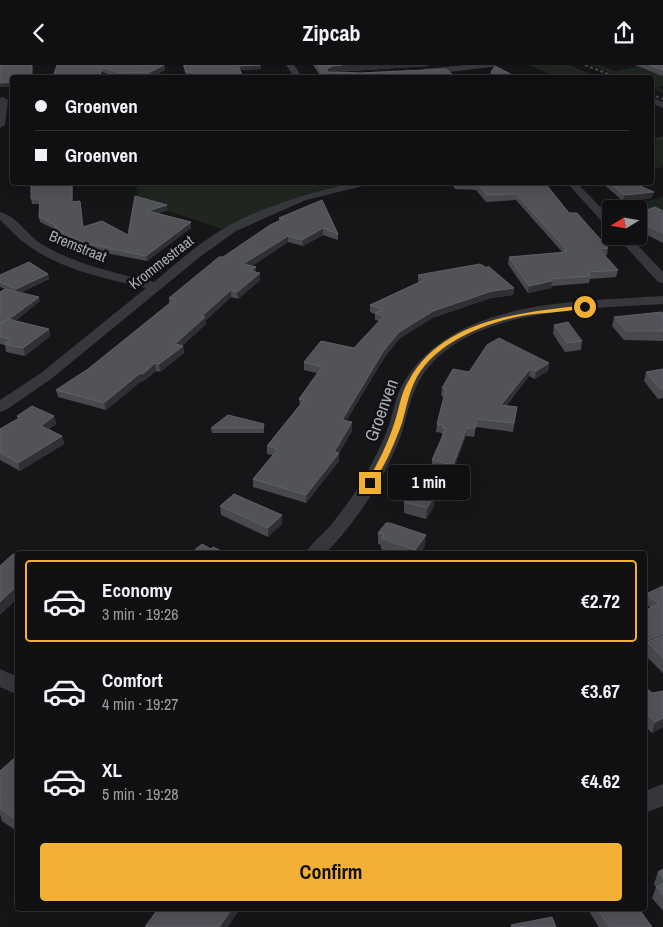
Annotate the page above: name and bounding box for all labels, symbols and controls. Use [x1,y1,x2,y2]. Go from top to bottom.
text: Zipcab [302,18,361,48]
icon: back [25,19,53,47]
icon: share [610,19,638,47]
text: Groenven [65,93,138,119]
text: Groenven [65,142,138,168]
north arrow [602,200,648,245]
map controls [602,200,647,245]
street label: Bremstraat [46,225,110,267]
street label: Krommestraat [124,230,198,294]
route start [574,296,596,318]
street label: Groenven [358,375,404,445]
callout: 1 min [388,465,470,501]
text: 1 min [412,471,446,493]
route end [359,472,381,494]
text: Economy [102,577,172,603]
icon: car [42,579,87,624]
text: €2.72 [581,588,620,614]
text: 3 min · 19:26 [102,603,179,625]
text: Comfort [102,667,163,693]
icon: car [42,669,87,714]
text: €3.67 [581,678,620,704]
text: 4 min · 19:27 [102,693,179,715]
text: XL [102,757,122,783]
icon: car [42,759,87,804]
text: €4.62 [581,768,620,794]
text: 5 min · 19:28 [102,783,179,805]
button: Confirm [40,843,622,901]

